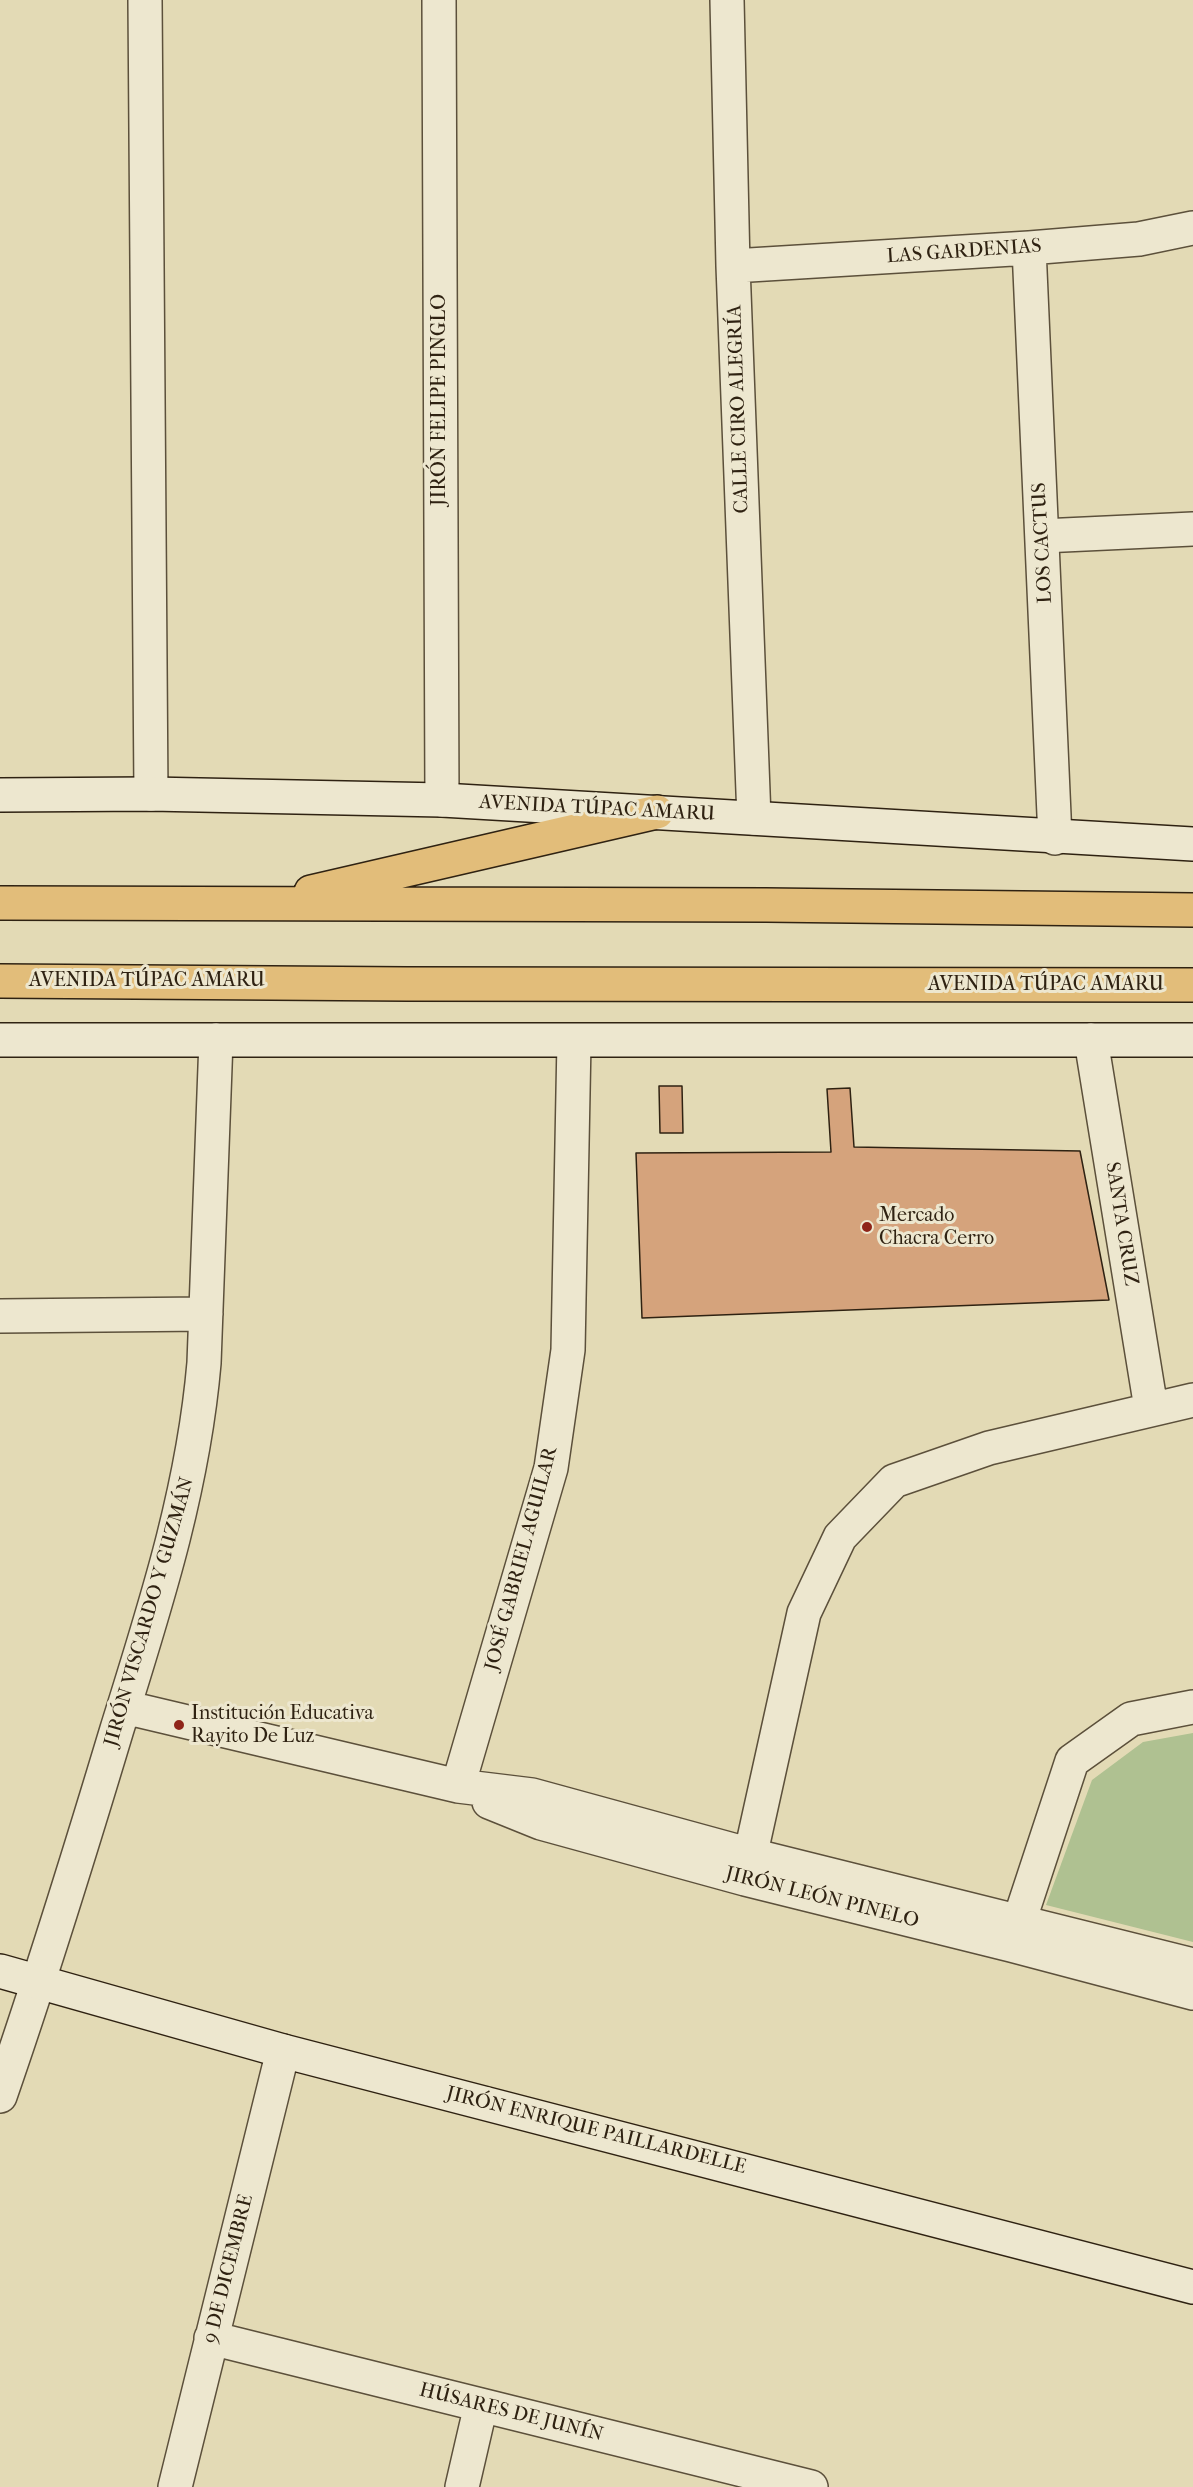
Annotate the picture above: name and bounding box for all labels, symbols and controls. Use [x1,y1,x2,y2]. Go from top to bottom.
street label: LAS GARDENIAS [886,235,1042,269]
street label: JIRÓN FELIPE PINGLO [428,294,452,506]
street label: CALLE CIRO ALEGRÍA [723,304,755,514]
street label: LOS CACTUS [1028,482,1058,604]
street label: AVENIDA TÚPAC AMARU [478,791,716,827]
street label: AVENIDA TÚPAC AMARU [29,969,265,993]
street label: AVENIDA TÚPAC AMARU [928,973,1164,997]
street label: SANTA CRUZ [1099,1160,1143,1288]
place label: Mercado Chacra Cerro [879,1204,994,1251]
marker: Mercado Chacra Cerro [860,1220,874,1234]
street label: JOSÉ GABRIEL AGUILAR [481,1444,563,1674]
street label: JIRÓN VISCARDO Y GUZMÁN [100,1474,200,1750]
place label: Institución Educativa Rayito De Luz [191,1702,374,1749]
marker: Institución Educativa Rayito De Luz [172,1718,186,1732]
street label: JIRÓN LEÓN PINELO [723,1862,921,1934]
street label: JIRÓN ENRIQUE PAILLARDELLE [443,2082,749,2180]
street label: 9 DE DICEMBRE [199,2192,259,2346]
street label: HÚSARES DE JUNÍN [417,2379,605,2447]

